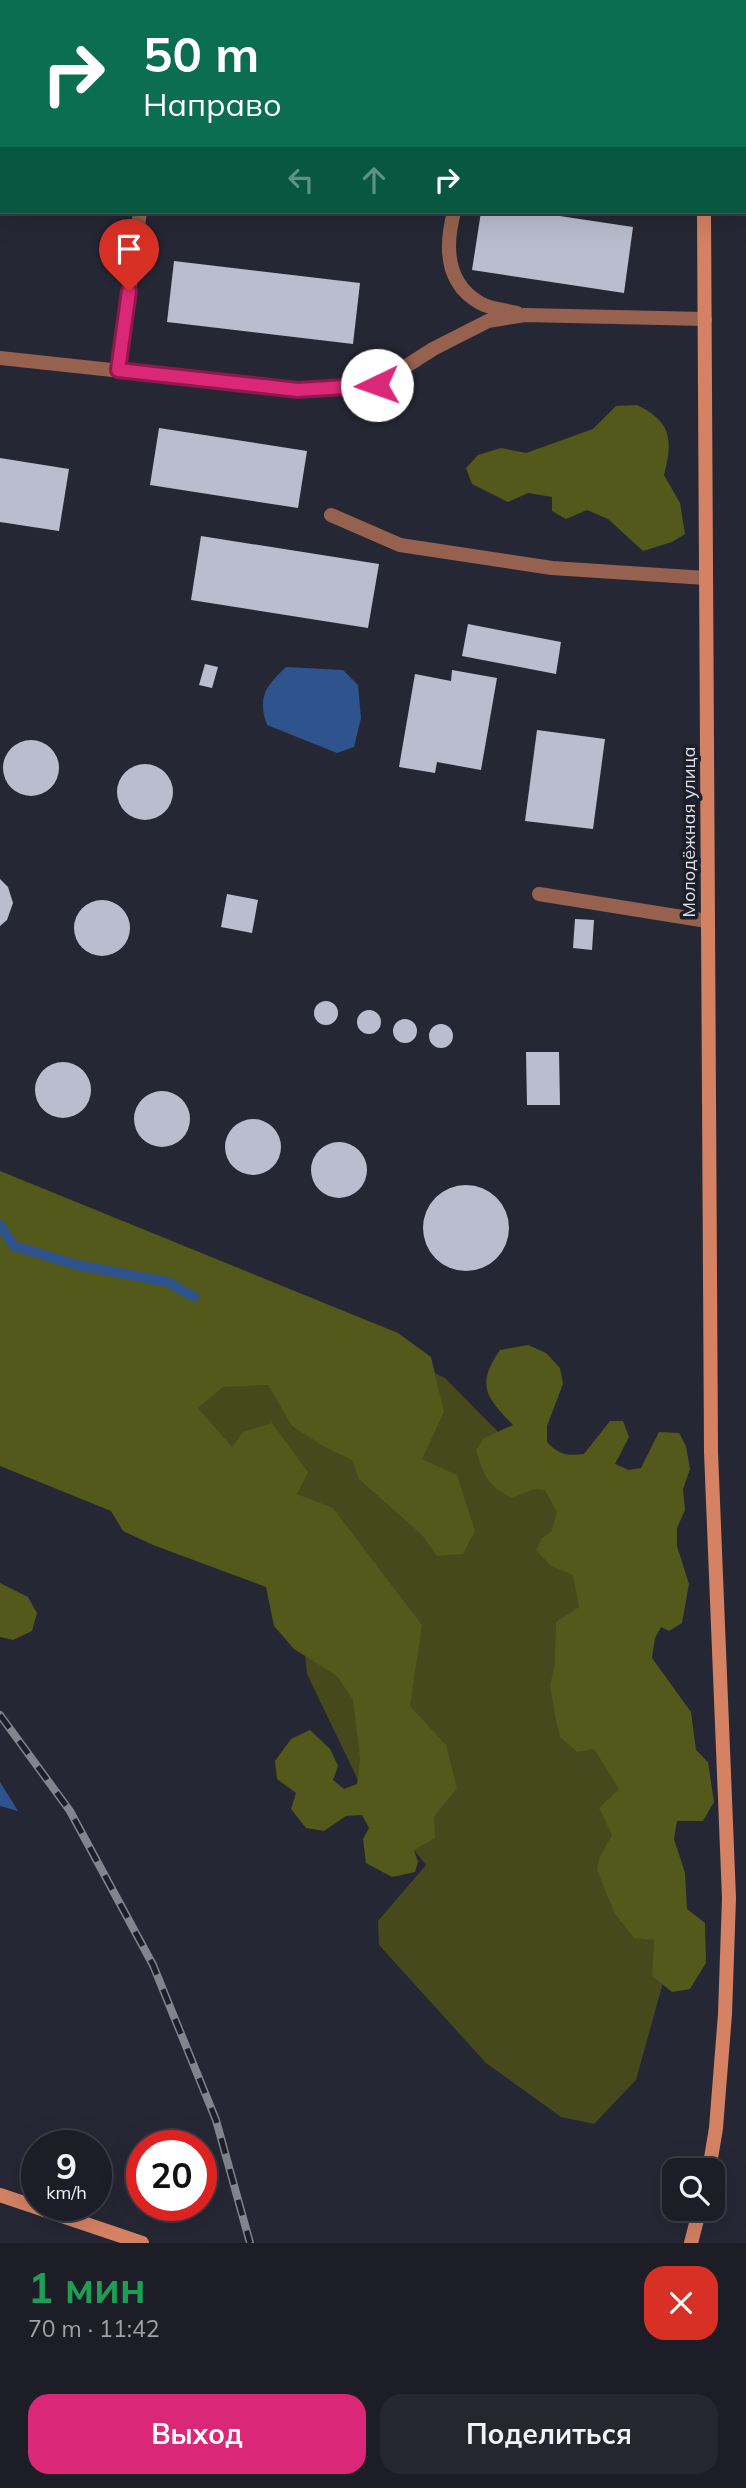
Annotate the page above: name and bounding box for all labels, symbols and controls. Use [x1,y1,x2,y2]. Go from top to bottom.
text: 50 m [143,23,259,84]
icon: right [28,28,119,119]
text: Направо [143,84,282,124]
icon: left [282,161,320,199]
icon: ahead [355,161,393,199]
icon: right [428,161,466,199]
pin [99,219,159,291]
icon: arrive [110,230,148,268]
position arrow [340,348,414,422]
street label: Молодёжная улица [677,747,700,917]
speed limit sign: 20 [126,2130,217,2221]
text: 9 [56,2144,77,2188]
map controls [662,2158,725,2221]
button: search [662,2158,725,2221]
text: km/h [46,2181,87,2204]
text: 1 мин [28,2261,146,2314]
button: close [644,2266,718,2340]
text: 70 m · 11:42 [28,2314,160,2343]
button: Выход [28,2394,366,2474]
button: Поделиться [380,2394,718,2474]

